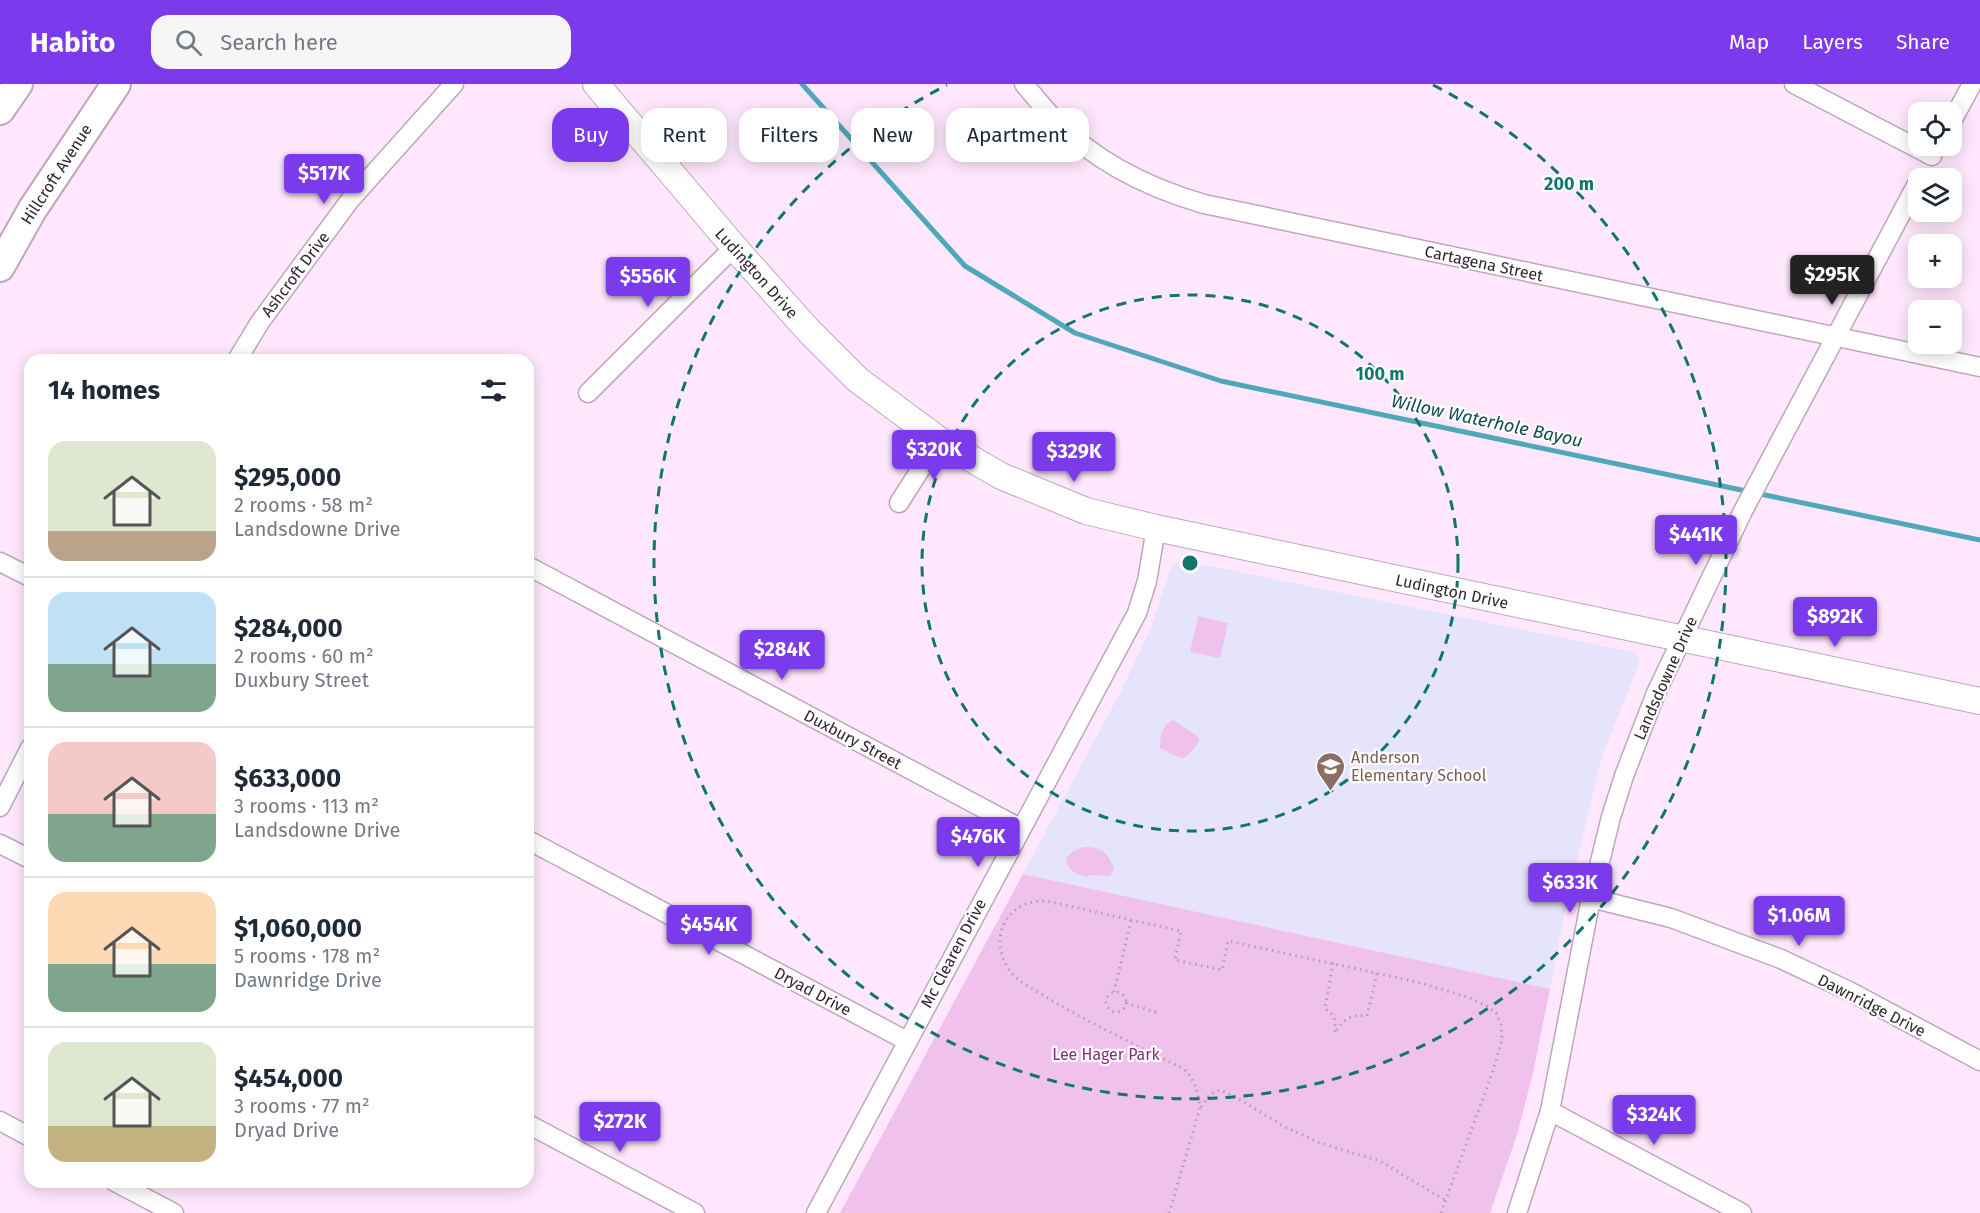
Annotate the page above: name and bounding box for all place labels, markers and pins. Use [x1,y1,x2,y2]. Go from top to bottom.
pin: $517K [282,154,366,205]
pin: $295K [1790,255,1874,306]
pin: $556K [606,257,690,308]
pin: $320K [892,430,976,481]
pin: $329K [1032,432,1116,483]
pin: $441K [1654,515,1738,566]
centre of rings [1180,553,1200,573]
pin: $892K [1793,597,1877,648]
pin: $284K [740,630,824,681]
place label: Anderson Elementary School [1351,748,1487,785]
school or university icon: Anderson Elementary School [1314,750,1346,792]
pin: $476K [936,817,1020,868]
pin: $633K [1528,863,1612,914]
pin: $1.06M [1750,896,1848,947]
pin: $454K [667,905,751,956]
pin: $324K [1612,1095,1696,1146]
pin: $272K [578,1102,662,1153]

